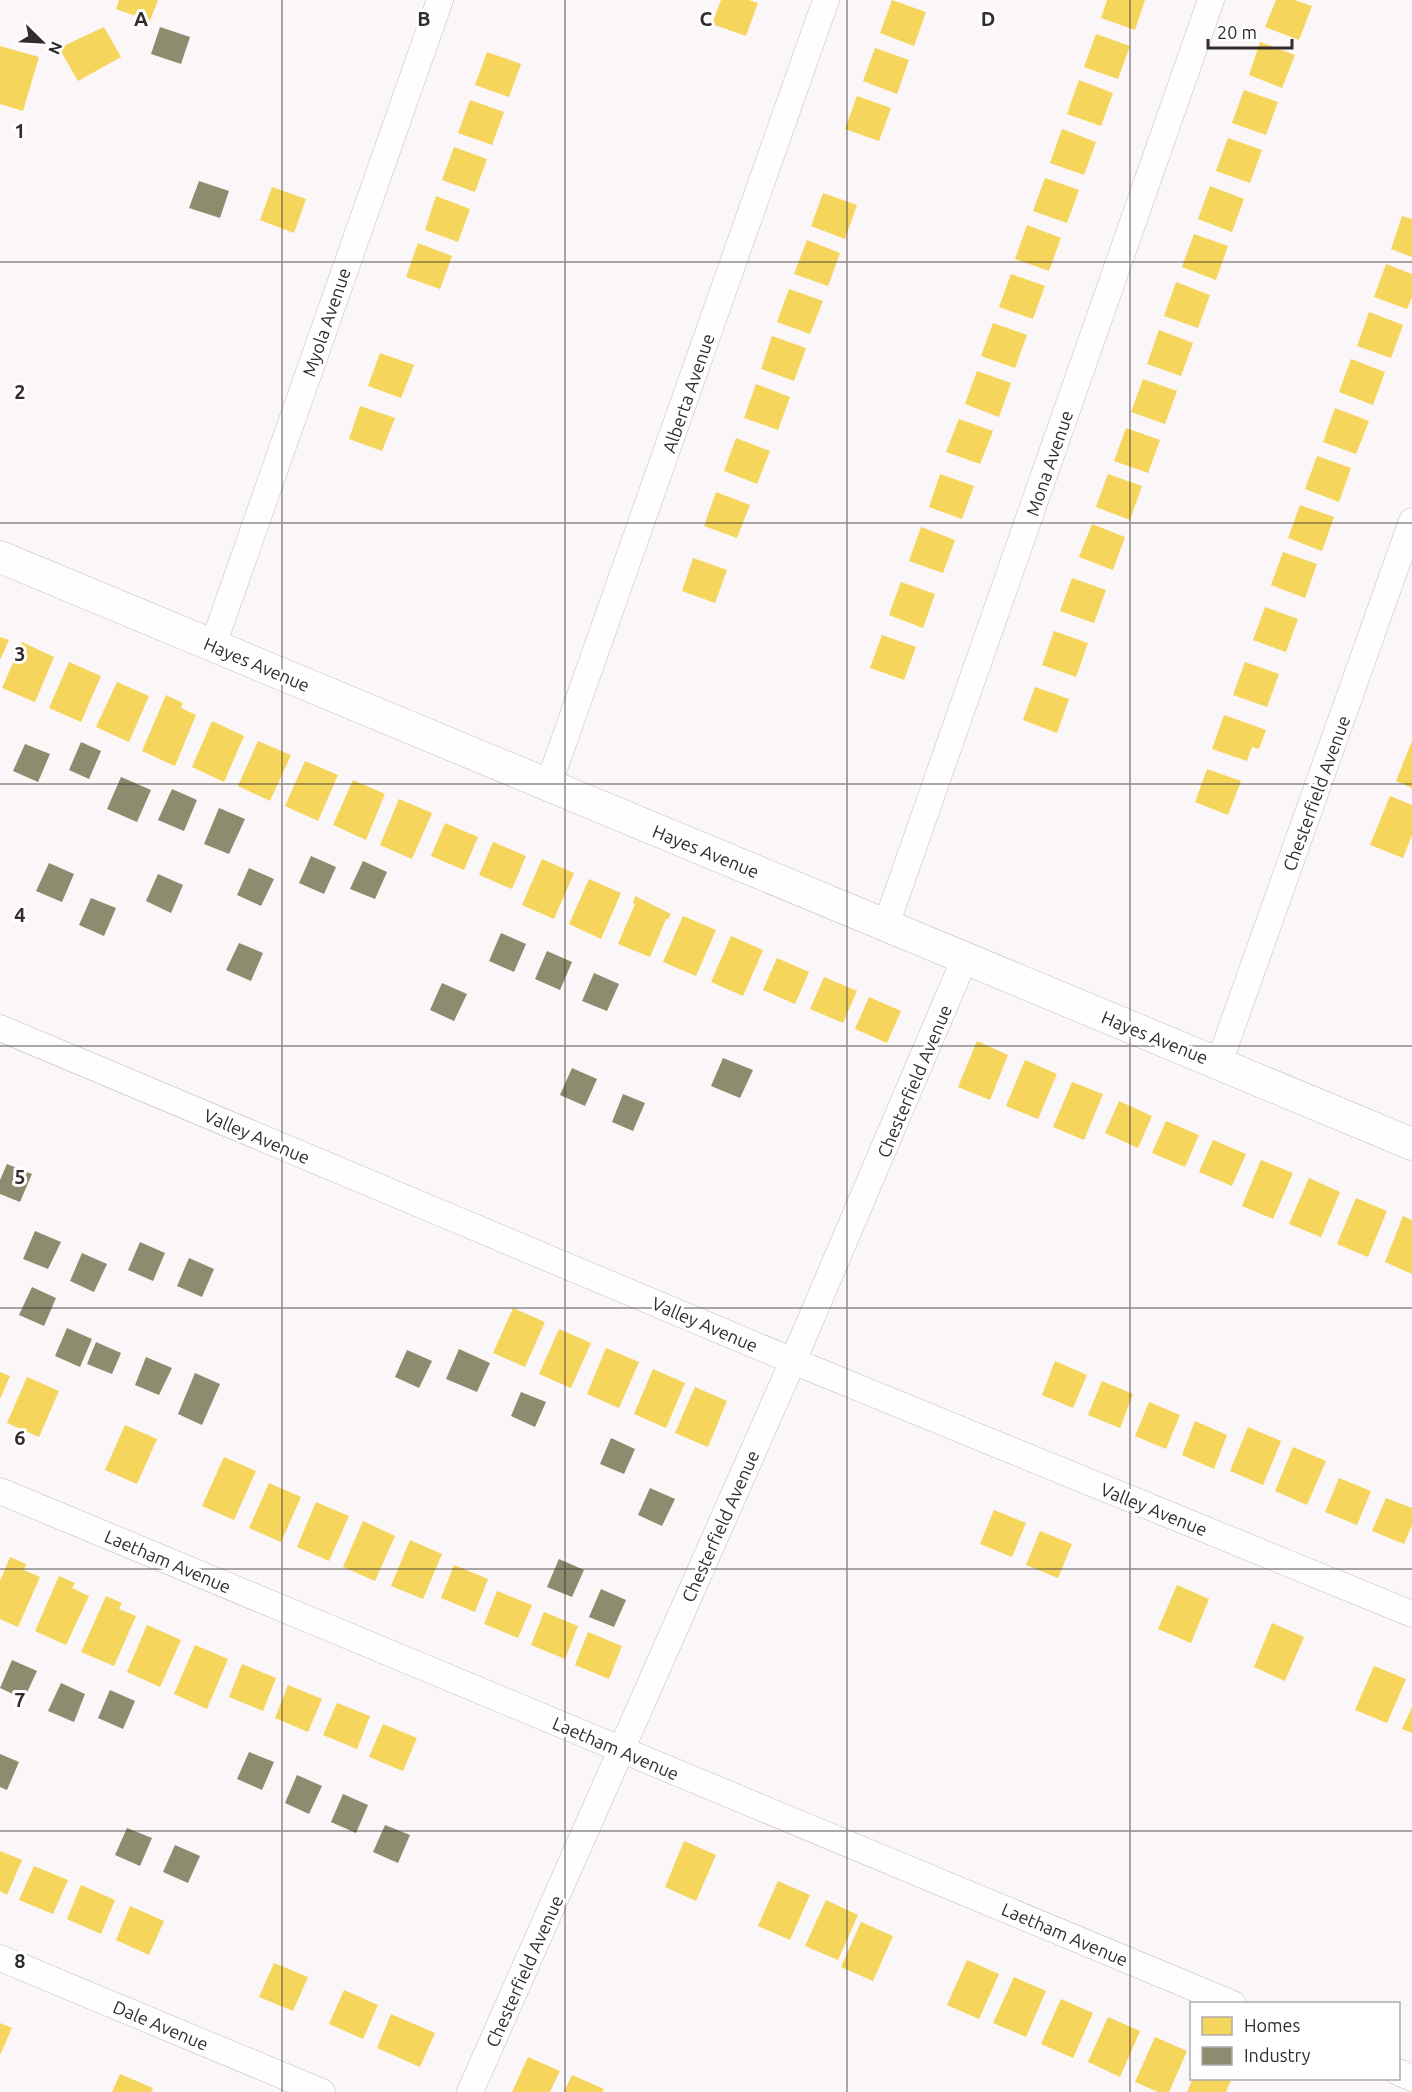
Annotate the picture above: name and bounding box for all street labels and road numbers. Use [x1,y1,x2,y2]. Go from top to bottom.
street label: Myola Avenue [298,265,354,379]
street label: Alberta Avenue [658,331,718,455]
street label: Mona Avenue [1022,408,1076,518]
street label: Hayes Avenue [201,633,313,695]
street label: Chesterfield Avenue [1279,713,1353,873]
street label: Hayes Avenue [650,821,762,881]
street label: Chesterfield Avenue [873,1002,955,1160]
street label: Hayes Avenue [1099,1007,1211,1067]
street label: Valley Avenue [201,1105,313,1167]
street label: Valley Avenue [649,1293,761,1355]
street label: Chesterfield Avenue [678,1447,762,1605]
street label: Valley Avenue [1098,1479,1210,1539]
street label: Laetham Avenue [102,1525,234,1597]
street label: Laetham Avenue [550,1712,682,1784]
street label: Chesterfield Avenue [482,1892,566,2050]
street label: Laetham Avenue [999,1898,1131,1970]
street label: Dale Avenue [110,1996,212,2054]

